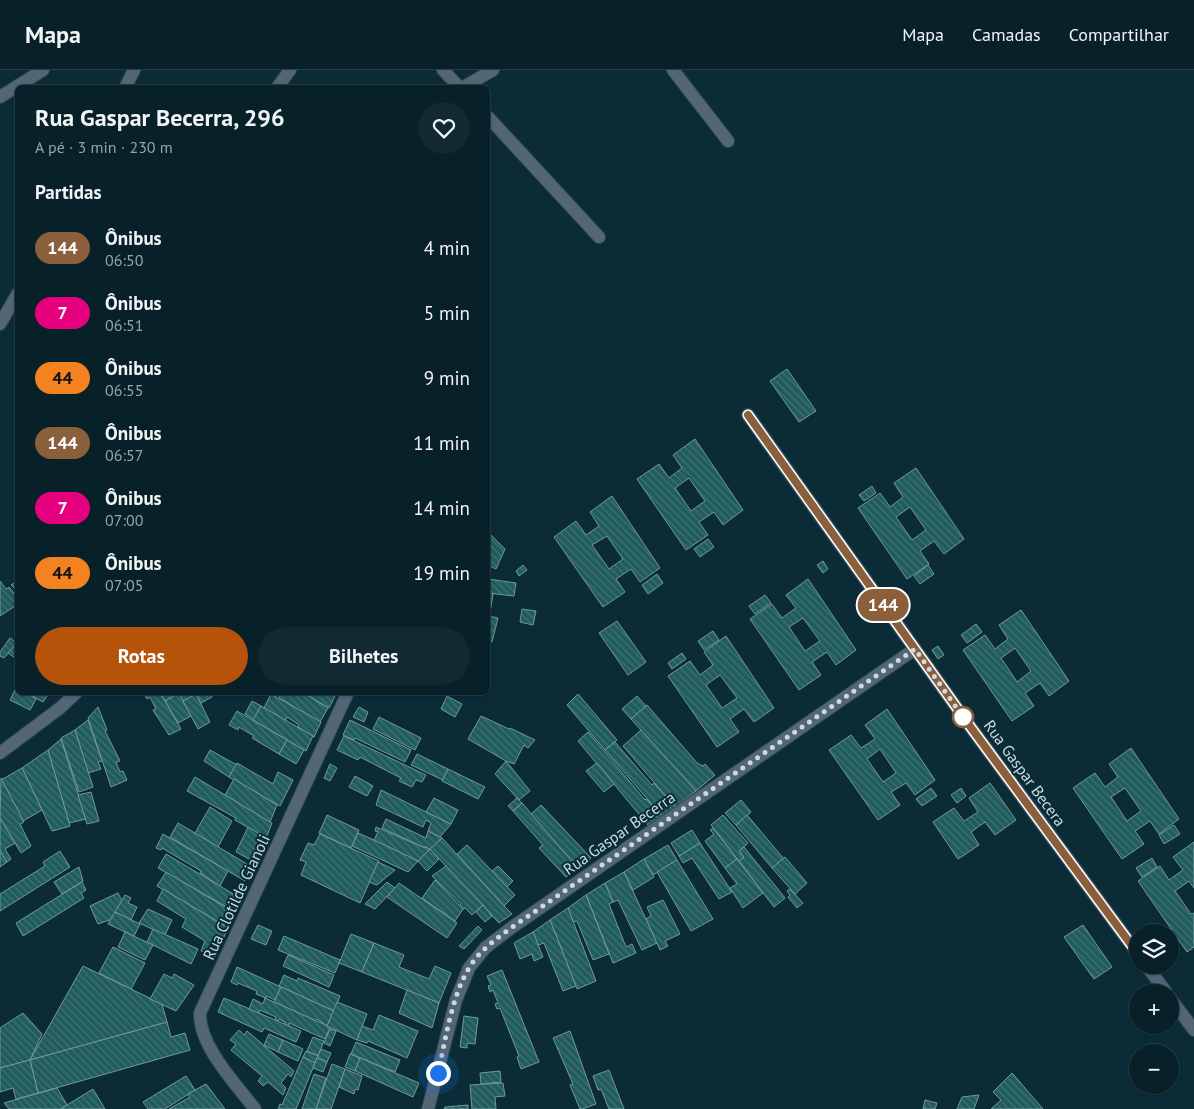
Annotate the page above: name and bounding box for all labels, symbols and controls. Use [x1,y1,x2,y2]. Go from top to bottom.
text: Mapa [25,19,81,50]
text: Mapa [902,23,944,46]
text: Camadas [972,23,1041,46]
text: Compartilhar [1069,23,1169,46]
text: Rua Gaspar Becerra, 296 [35,102,285,133]
button: heart [418,102,470,154]
text: A pé · 3 min · 230 m [35,137,173,157]
text: Partidas [35,180,101,204]
text: Ônibus [105,226,162,250]
text: 144 [47,236,78,259]
text: 4 min [424,236,470,260]
text: 06:50 [105,250,143,270]
text: Ônibus [105,291,162,315]
text: 7 [57,301,68,324]
text: 5 min [424,301,470,325]
text: 06:51 [105,315,143,335]
text: Ônibus [105,356,162,380]
text: 44 [52,366,73,389]
text: 9 min [424,366,470,390]
text: 06:55 [105,380,143,400]
text: Ônibus [105,421,162,445]
text: 144 [47,431,78,454]
text: 11 min [413,431,470,455]
text: 06:57 [105,445,143,465]
text: Ônibus [105,486,162,510]
text: 7 [57,496,68,519]
text: 14 min [413,496,470,520]
text: 07:00 [105,510,143,530]
text: Ônibus [105,551,162,575]
text: 44 [52,561,73,584]
text: 19 min [413,561,470,585]
text: 07:05 [105,575,143,595]
line badge: 144 [854,589,912,621]
text: 144 [868,593,898,616]
button: Rotas [35,627,248,685]
button: Bilhetes [258,627,470,685]
unlabelled marker [952,706,974,728]
street label: Rua Gaspar Becera [980,716,1070,830]
street label: Rua Gaspar Becerra [559,787,679,879]
street label: Rua Clotilde Gianoli [198,831,274,963]
map controls [1129,924,1179,1094]
button: layers [1129,924,1179,974]
button: + [1129,984,1179,1034]
button: − [1129,1044,1179,1094]
your location [426,1061,451,1086]

